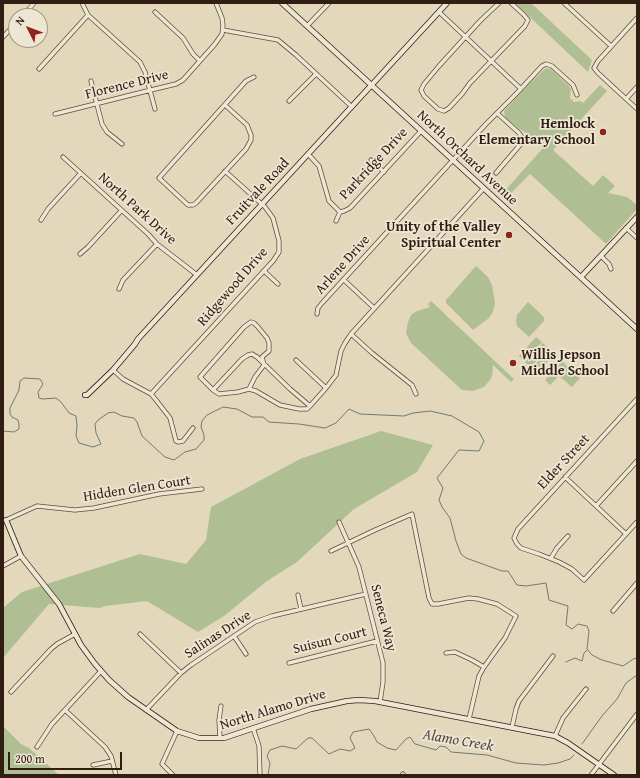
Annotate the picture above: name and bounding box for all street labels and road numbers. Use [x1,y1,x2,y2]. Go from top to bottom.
street label: Florence Drive [84,67,170,103]
street label: North Orchard Avenue [413,107,521,209]
street label: Parkridge Drive [336,125,412,203]
street label: Fruitvale Road [223,155,293,229]
street label: North Park Drive [94,169,180,249]
street label: Arlene Drive [312,232,374,298]
street label: Ridgewood Drive [194,244,272,330]
street label: Elder Street [534,431,594,493]
street label: Hidden Glen Court [82,472,192,506]
street label: Seneca Way [367,583,399,653]
street label: Salinas Drive [182,607,254,663]
street label: Suisun Court [291,624,369,658]
street label: North Alamo Drive [218,686,328,734]

